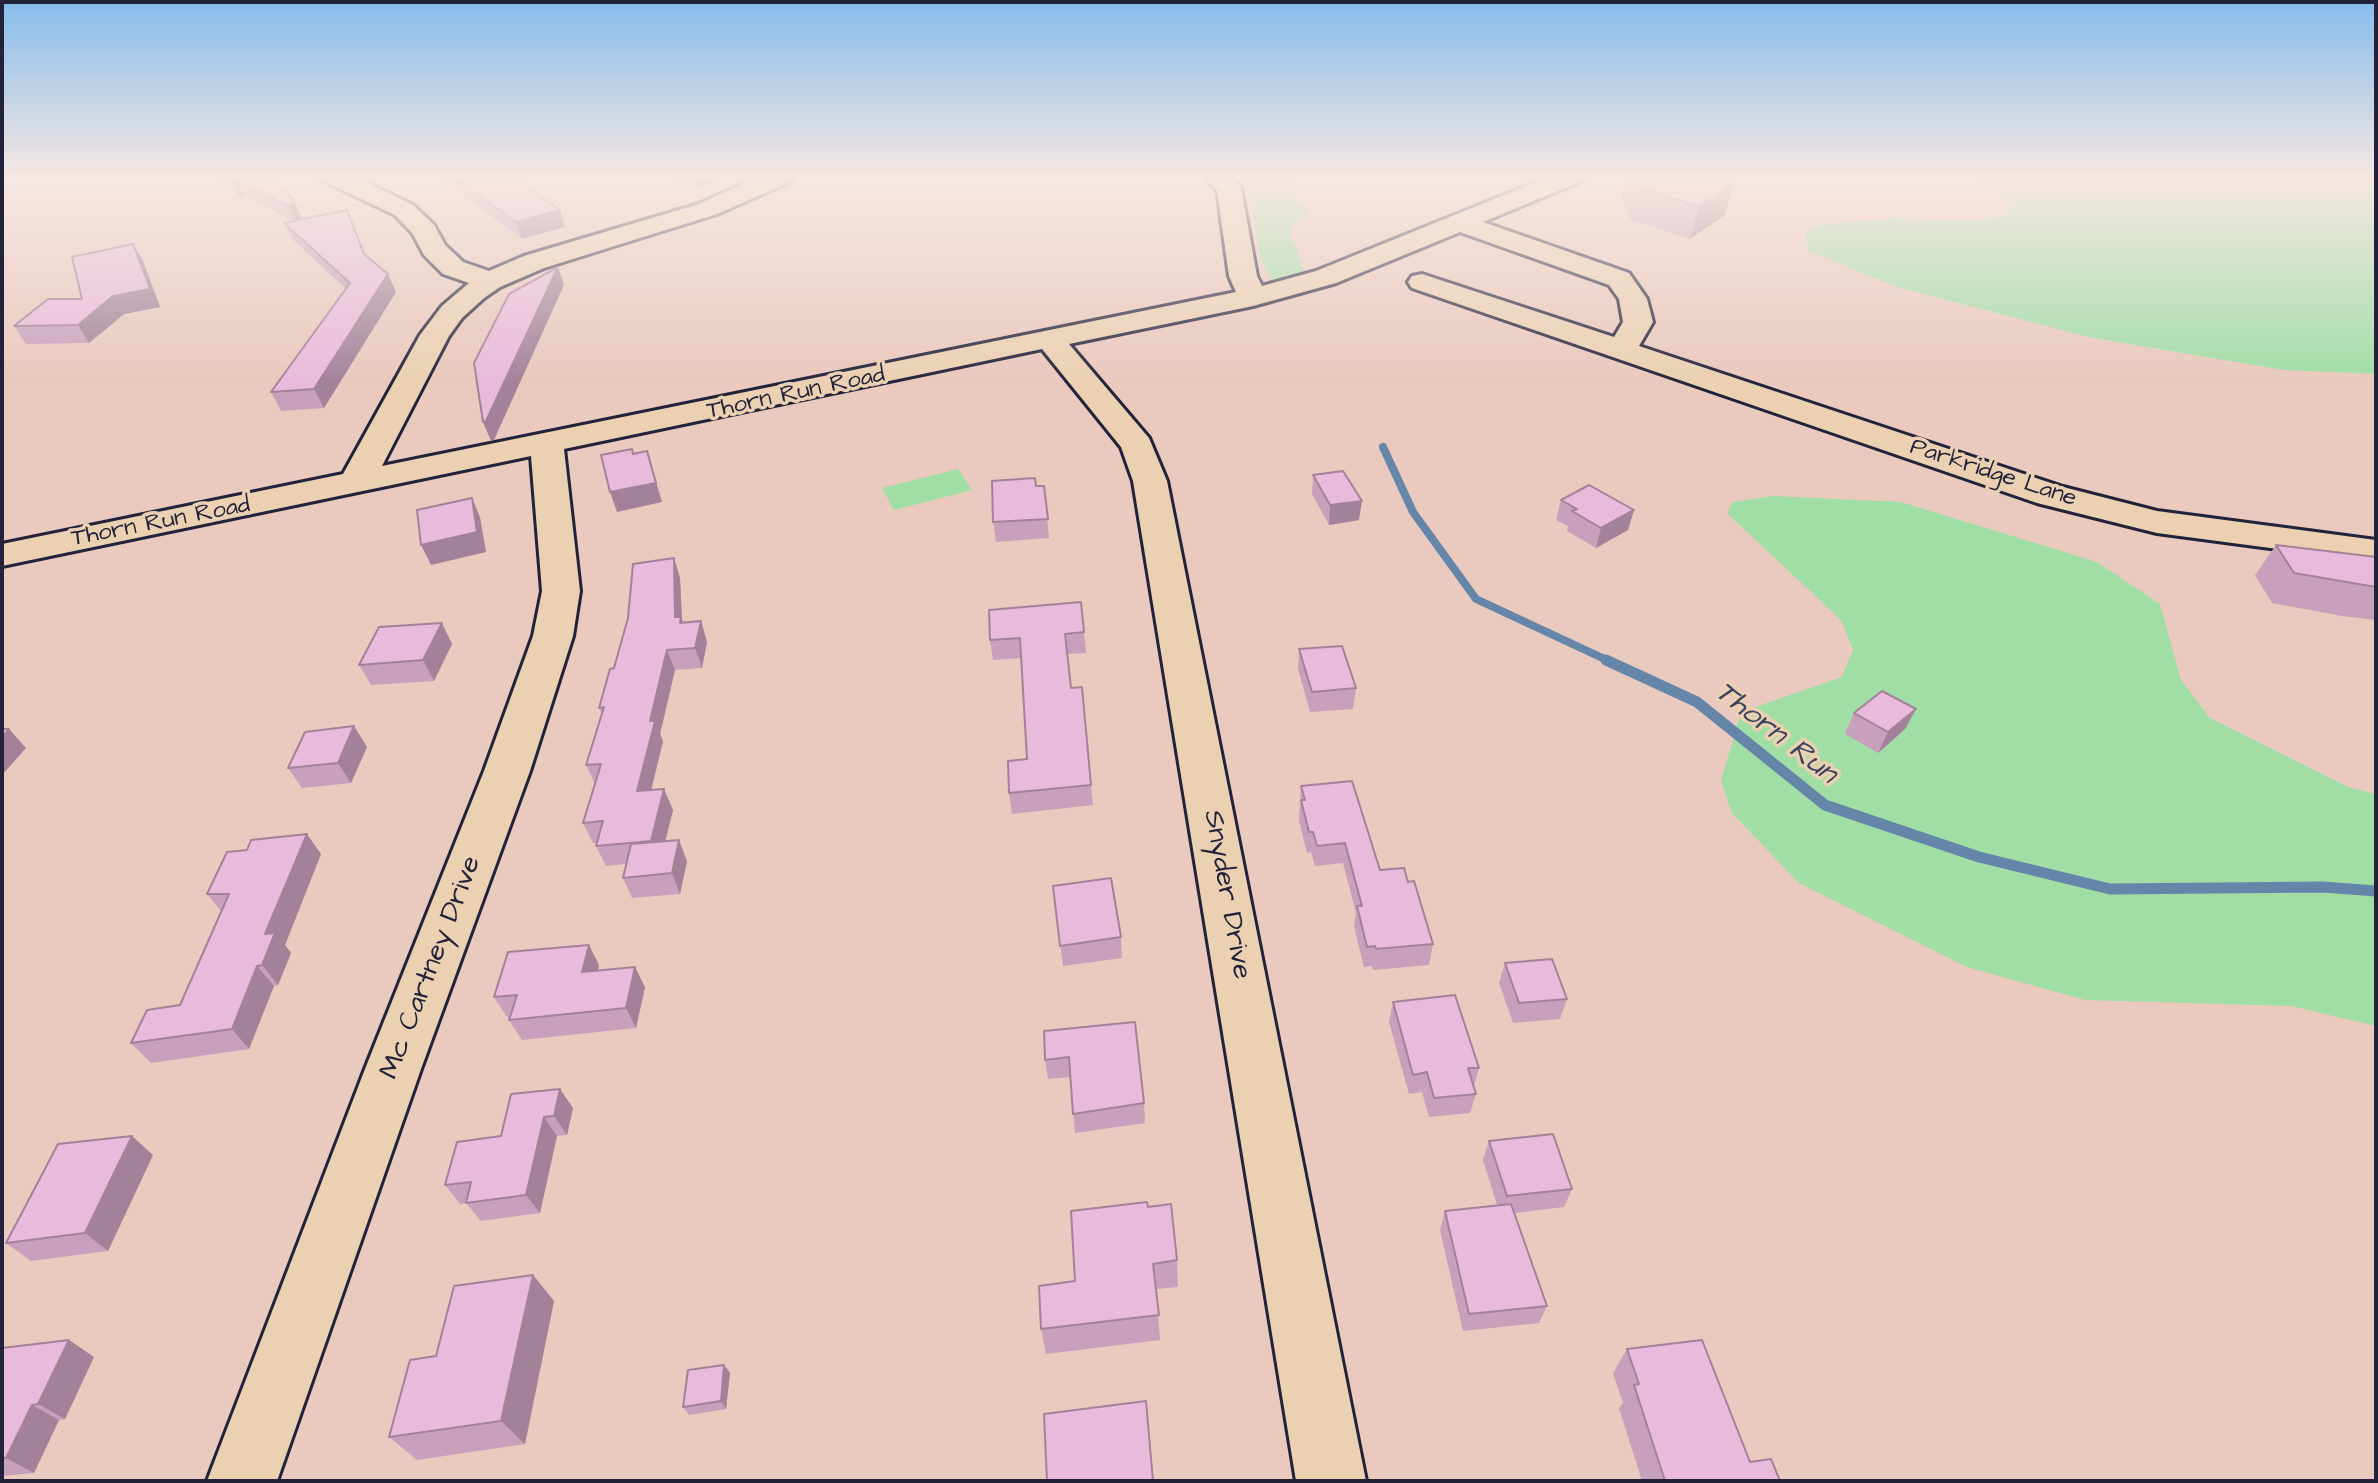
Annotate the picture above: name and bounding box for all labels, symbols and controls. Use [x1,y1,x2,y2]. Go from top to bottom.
street label: Thorn Run Road [704,361,888,427]
street label: Parkridge Lane [1906,434,2080,514]
street label: Thorn Run Road [69,492,253,554]
water label: Thorn Run [1707,675,1843,793]
street label: Snyder Drive [1195,808,1257,982]
street label: Mc Cartney Drive [374,852,490,1084]

